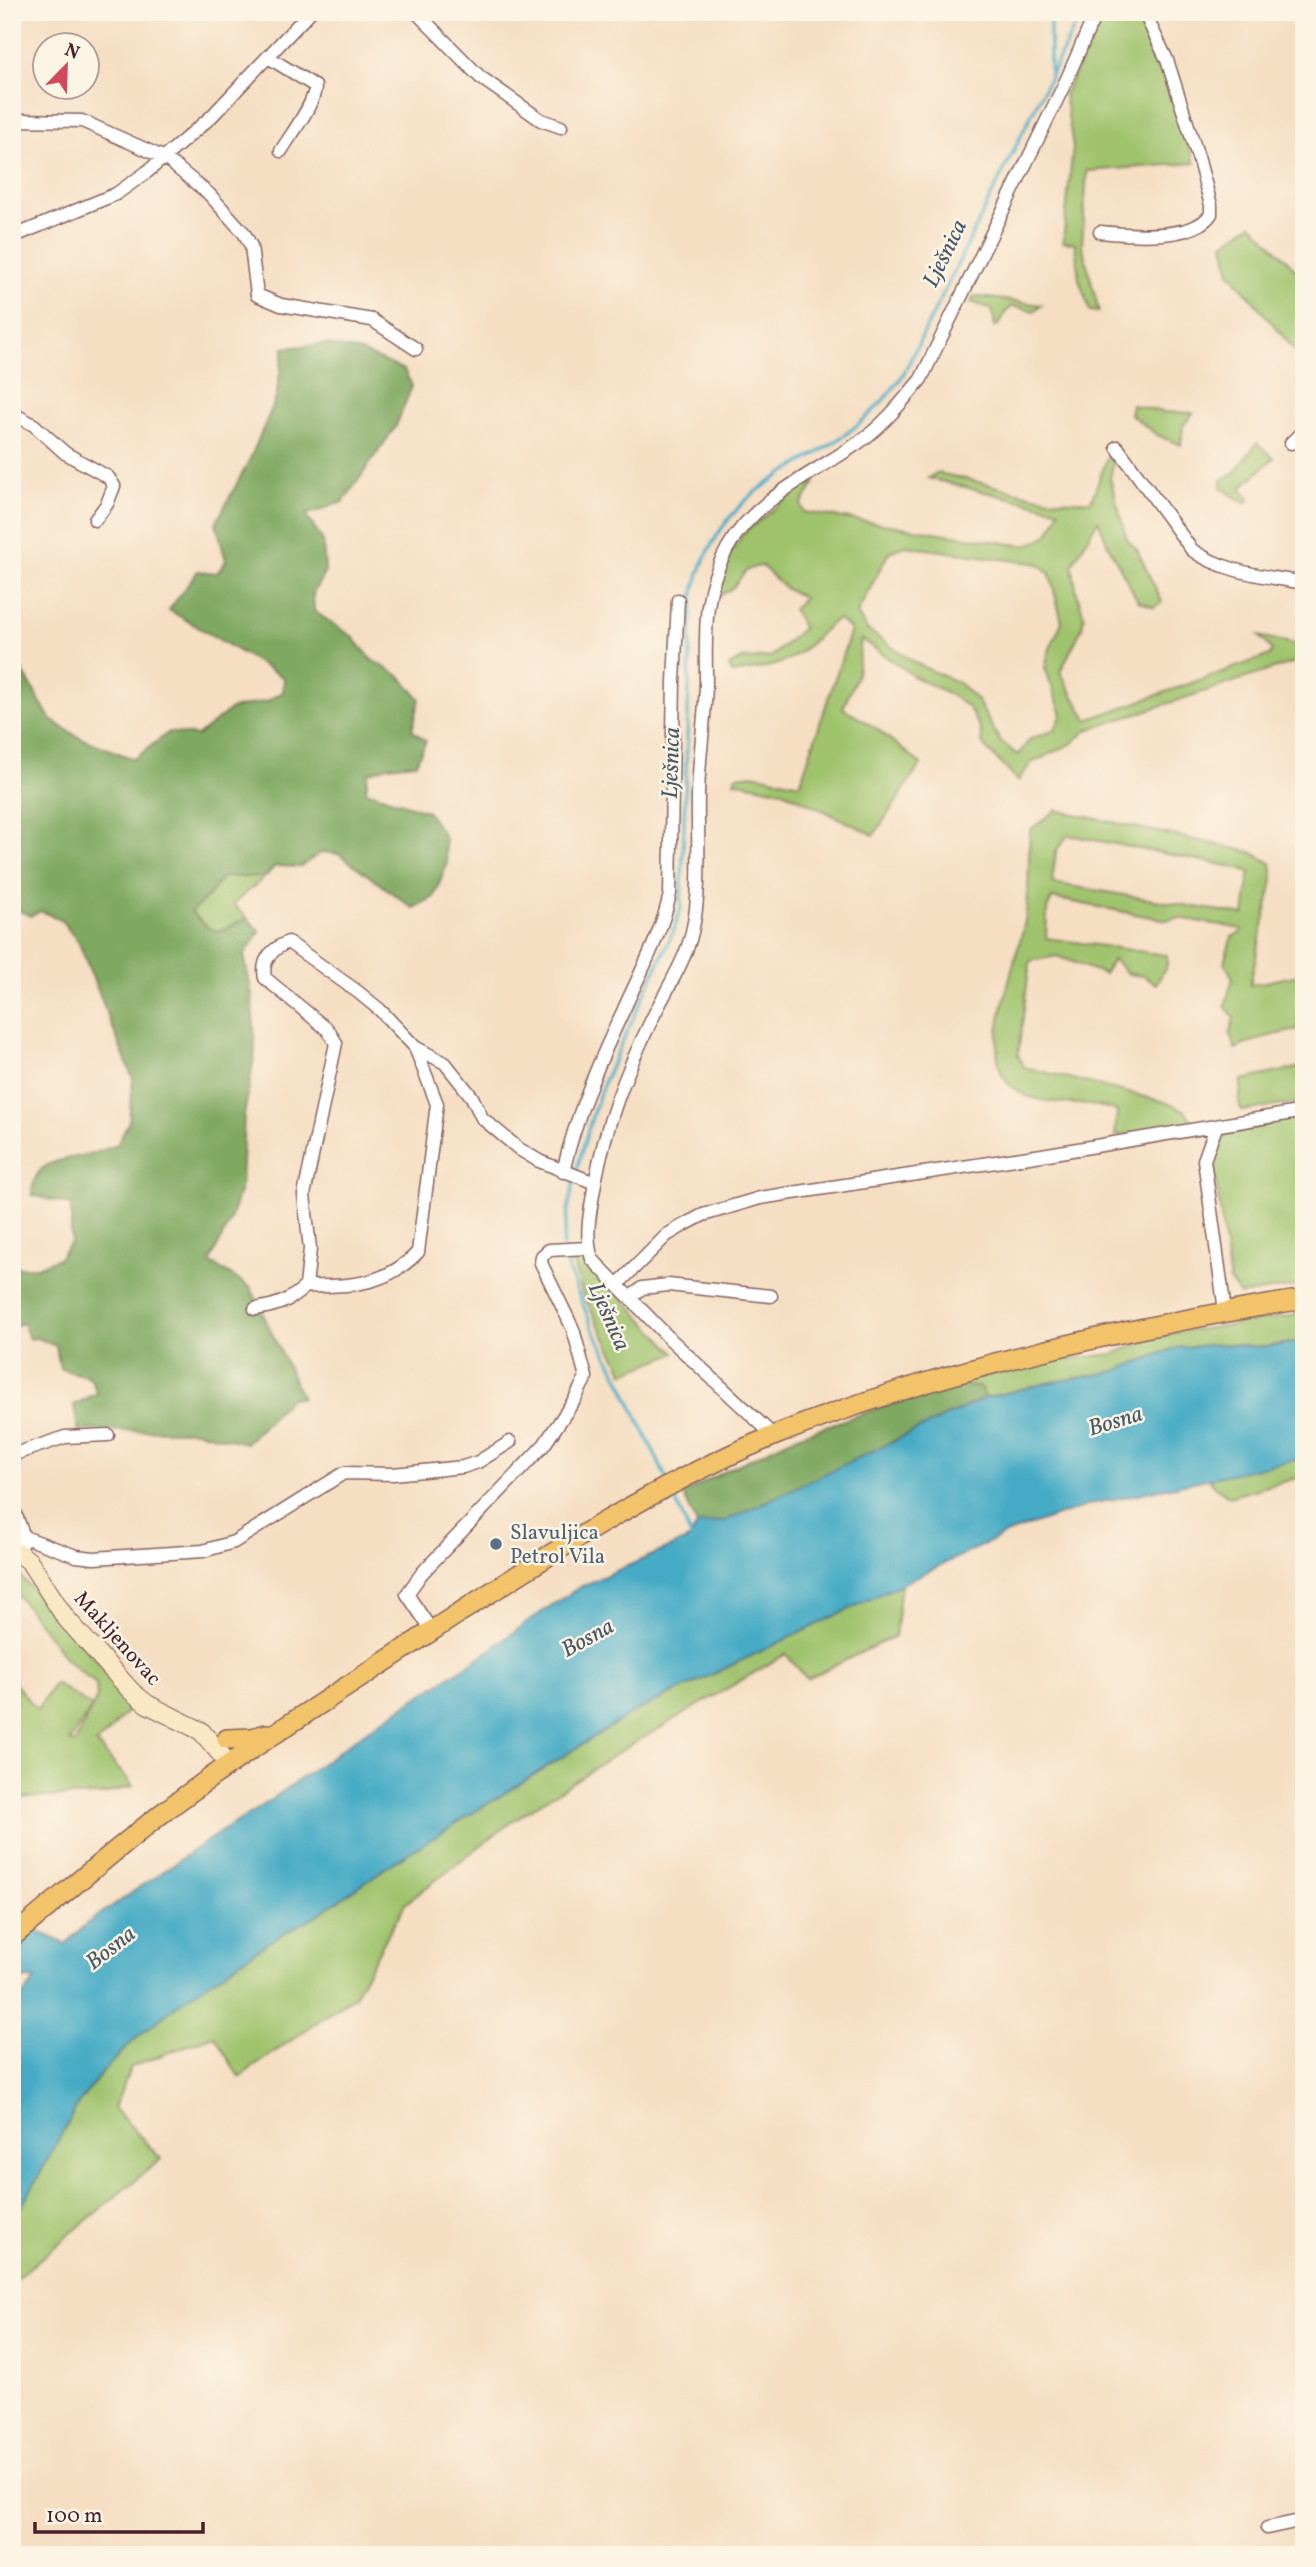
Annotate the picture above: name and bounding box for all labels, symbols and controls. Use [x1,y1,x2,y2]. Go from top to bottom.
north arrow [32,32,102,102]
text: N [60,38,83,67]
water label: Lješnica [916,215,976,293]
water label: Lješnica [655,727,689,799]
water label: Lješnica [579,1278,637,1356]
water label: Bosna [1084,1398,1147,1445]
place label: Slavuljica Petrol Vila [510,1519,605,1572]
marker: Slavuljica Petrol Vila [488,1536,504,1552]
street label: Makljenovac [67,1585,167,1693]
water label: Bosna [556,1611,620,1666]
water label: Bosna [79,1919,143,1978]
scale bar [35,2490,203,2534]
text: 100 m [46,2502,103,2531]

